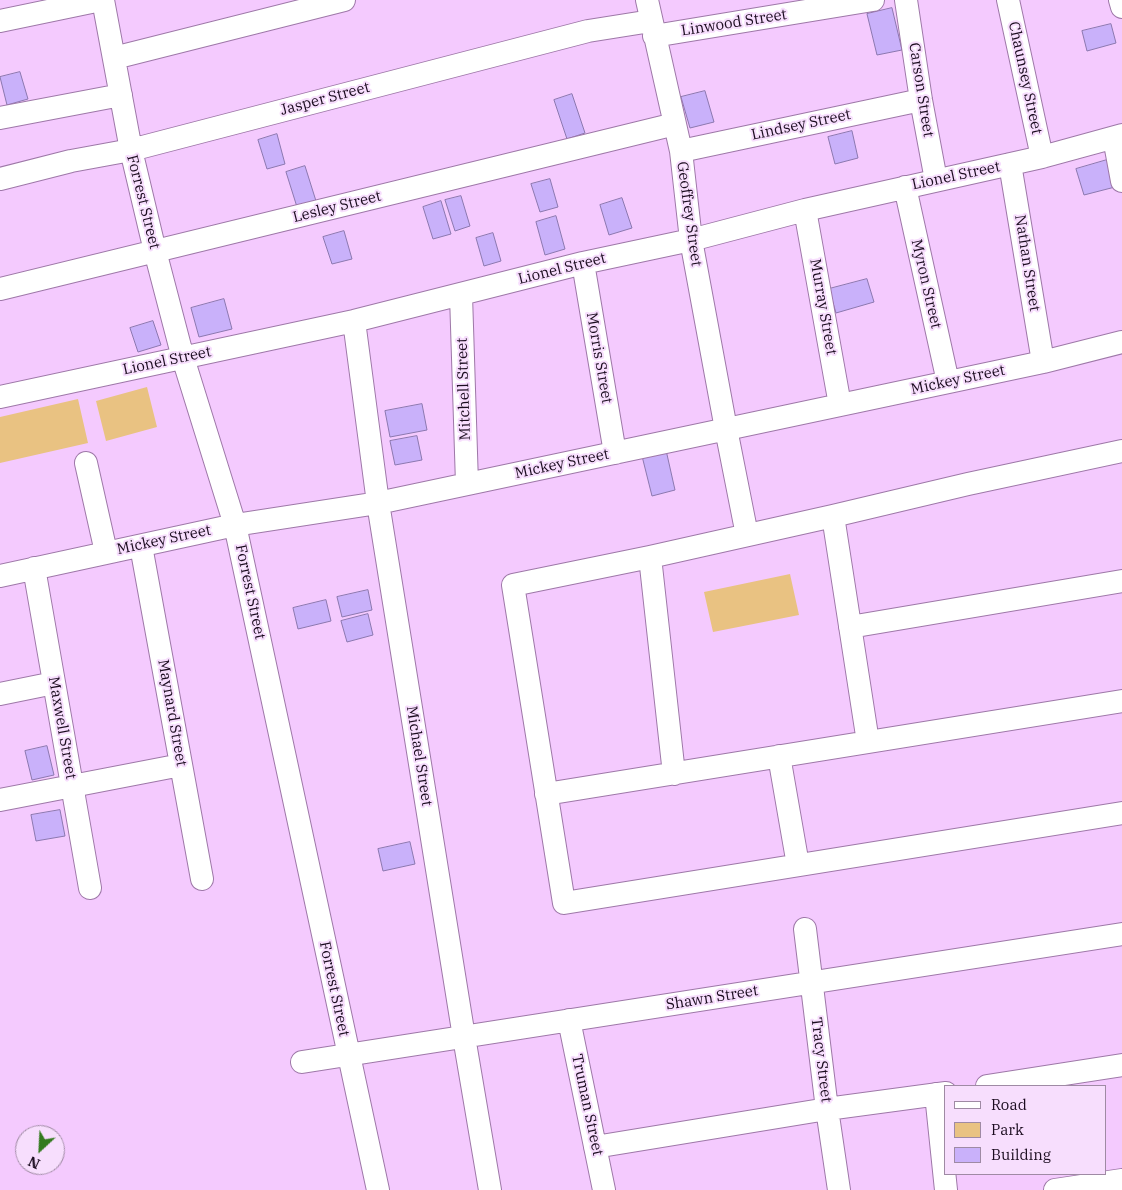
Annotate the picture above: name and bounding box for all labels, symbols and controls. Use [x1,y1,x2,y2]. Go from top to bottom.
street label: Linwood Street [680,6,788,40]
street label: Chaunsey Street [1004,20,1046,136]
street label: Carson Street [905,41,937,139]
street label: Jasper Street [278,78,372,120]
street label: Lindsey Street [750,106,852,144]
street label: Forrest Street [123,153,163,251]
street label: Lionel Street [910,158,1002,194]
street label: Geoffrey Street [673,160,705,268]
street label: Lesley Street [291,187,383,227]
street label: Nathan Street [1010,213,1044,313]
street label: Myron Street [907,237,945,331]
street label: Lionel Street [516,249,608,289]
street label: Murray Street [806,258,840,356]
street label: Morris Street [582,311,616,405]
street label: Mitchell Street [453,337,475,441]
street label: Lionel Street [121,343,213,379]
street label: Mickey Street [909,361,1007,399]
street label: Mickey Street [513,445,611,483]
street label: Mickey Street [115,521,213,559]
street label: Forrest Street [231,543,269,641]
street label: Maynard Street [154,658,190,768]
street label: Maxwell Street [44,675,80,781]
street label: Michael Street [402,705,436,807]
street label: Forrest Street [315,940,353,1038]
street label: Shawn Street [665,982,759,1014]
street label: Tracy Street [807,1016,835,1104]
street label: Truman Street [567,1053,607,1157]
legend [944,1085,1107,1175]
text: Road [991,1095,1027,1114]
text: Park [991,1120,1024,1139]
north arrow [15,1125,65,1175]
text: Building [991,1145,1051,1164]
text: N [25,1152,43,1173]

